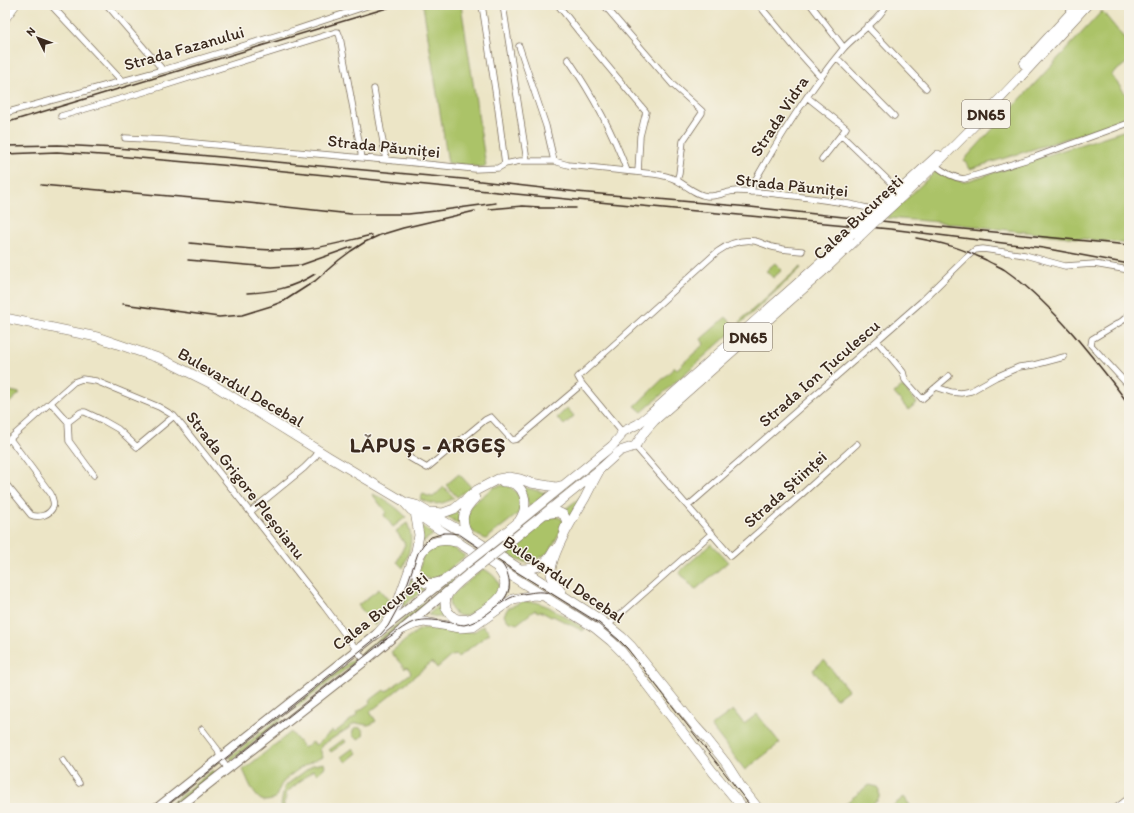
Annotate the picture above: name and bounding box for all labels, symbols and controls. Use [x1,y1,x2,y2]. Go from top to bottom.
north arrow [18,18,58,58]
street label: Strada Fazanului [122,21,246,75]
text: N [24,25,38,39]
street label: Strada Vidra [746,72,812,160]
road number: DN65 [962,100,1010,128]
street label: Strada Păuniței [327,130,441,162]
street label: Strada Păuniței [735,169,849,201]
street label: Calea București [809,170,907,264]
street label: Strada Ion Țuculescu [755,315,884,431]
road number: DN65 [724,323,772,351]
street label: Bulevardul Decebal [174,343,308,431]
street label: Strada Grigore Pleșoianu [182,407,310,563]
district label: LĂPUȘ - ARGEȘ [350,432,506,458]
street label: Strada Științei [739,446,831,532]
street label: Bulevardul Decebal [499,531,629,627]
street label: Calea București [328,567,432,655]

